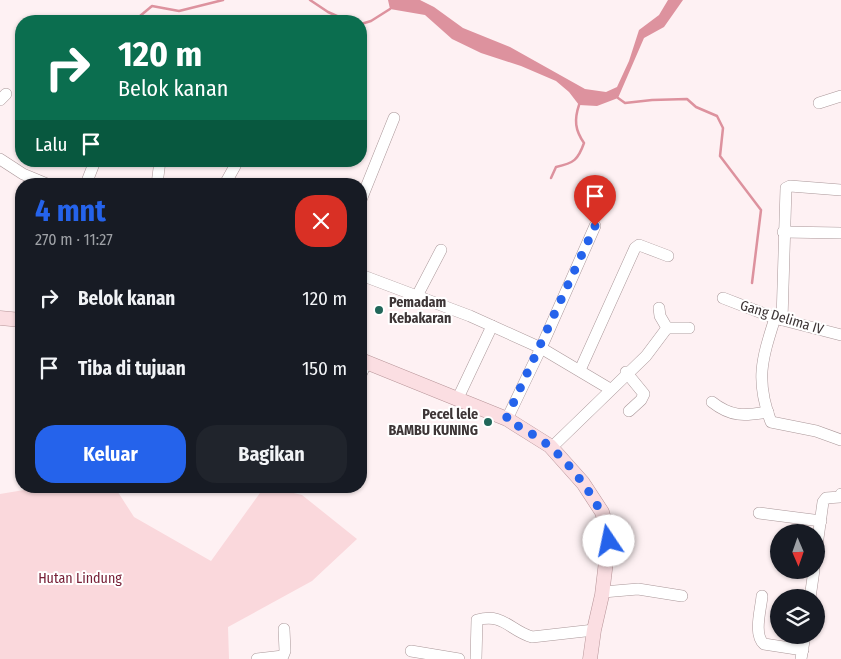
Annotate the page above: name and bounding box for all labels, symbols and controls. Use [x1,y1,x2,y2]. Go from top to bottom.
text: 120 m [118,33,202,75]
icon: right [35,35,100,100]
text: Belok kanan [118,75,228,102]
icon: arrive [77,130,105,158]
text: Lalu [35,133,67,156]
pin [574,175,616,226]
icon: arrive [581,182,609,210]
text: 4 mnt [35,193,106,229]
button: close [295,195,347,247]
text: 270 m · 11:27 [35,230,113,249]
icon: right [35,284,63,312]
text: Belok kanan [78,287,175,310]
text: 120 m [302,287,347,310]
place label: Pemadam Kebakaran [389,294,451,327]
street label: Gang Delima IV [738,297,826,338]
marker: Pemadam Kebakaran [373,304,385,316]
icon: arrive [35,354,63,382]
text: Tiba di tujuan [78,357,186,380]
text: 150 m [302,357,347,380]
place label: Pecel lele BAMBU KUNING [389,406,478,439]
marker: Pecel lele BAMBU KUNING [482,416,494,428]
button: Keluar [35,425,186,483]
button: Bagikan [196,425,347,483]
position arrow [582,514,634,566]
north arrow [770,524,825,579]
map controls [770,524,825,644]
park label: Hutan Lindung [38,570,122,587]
button: layers [770,589,825,644]

